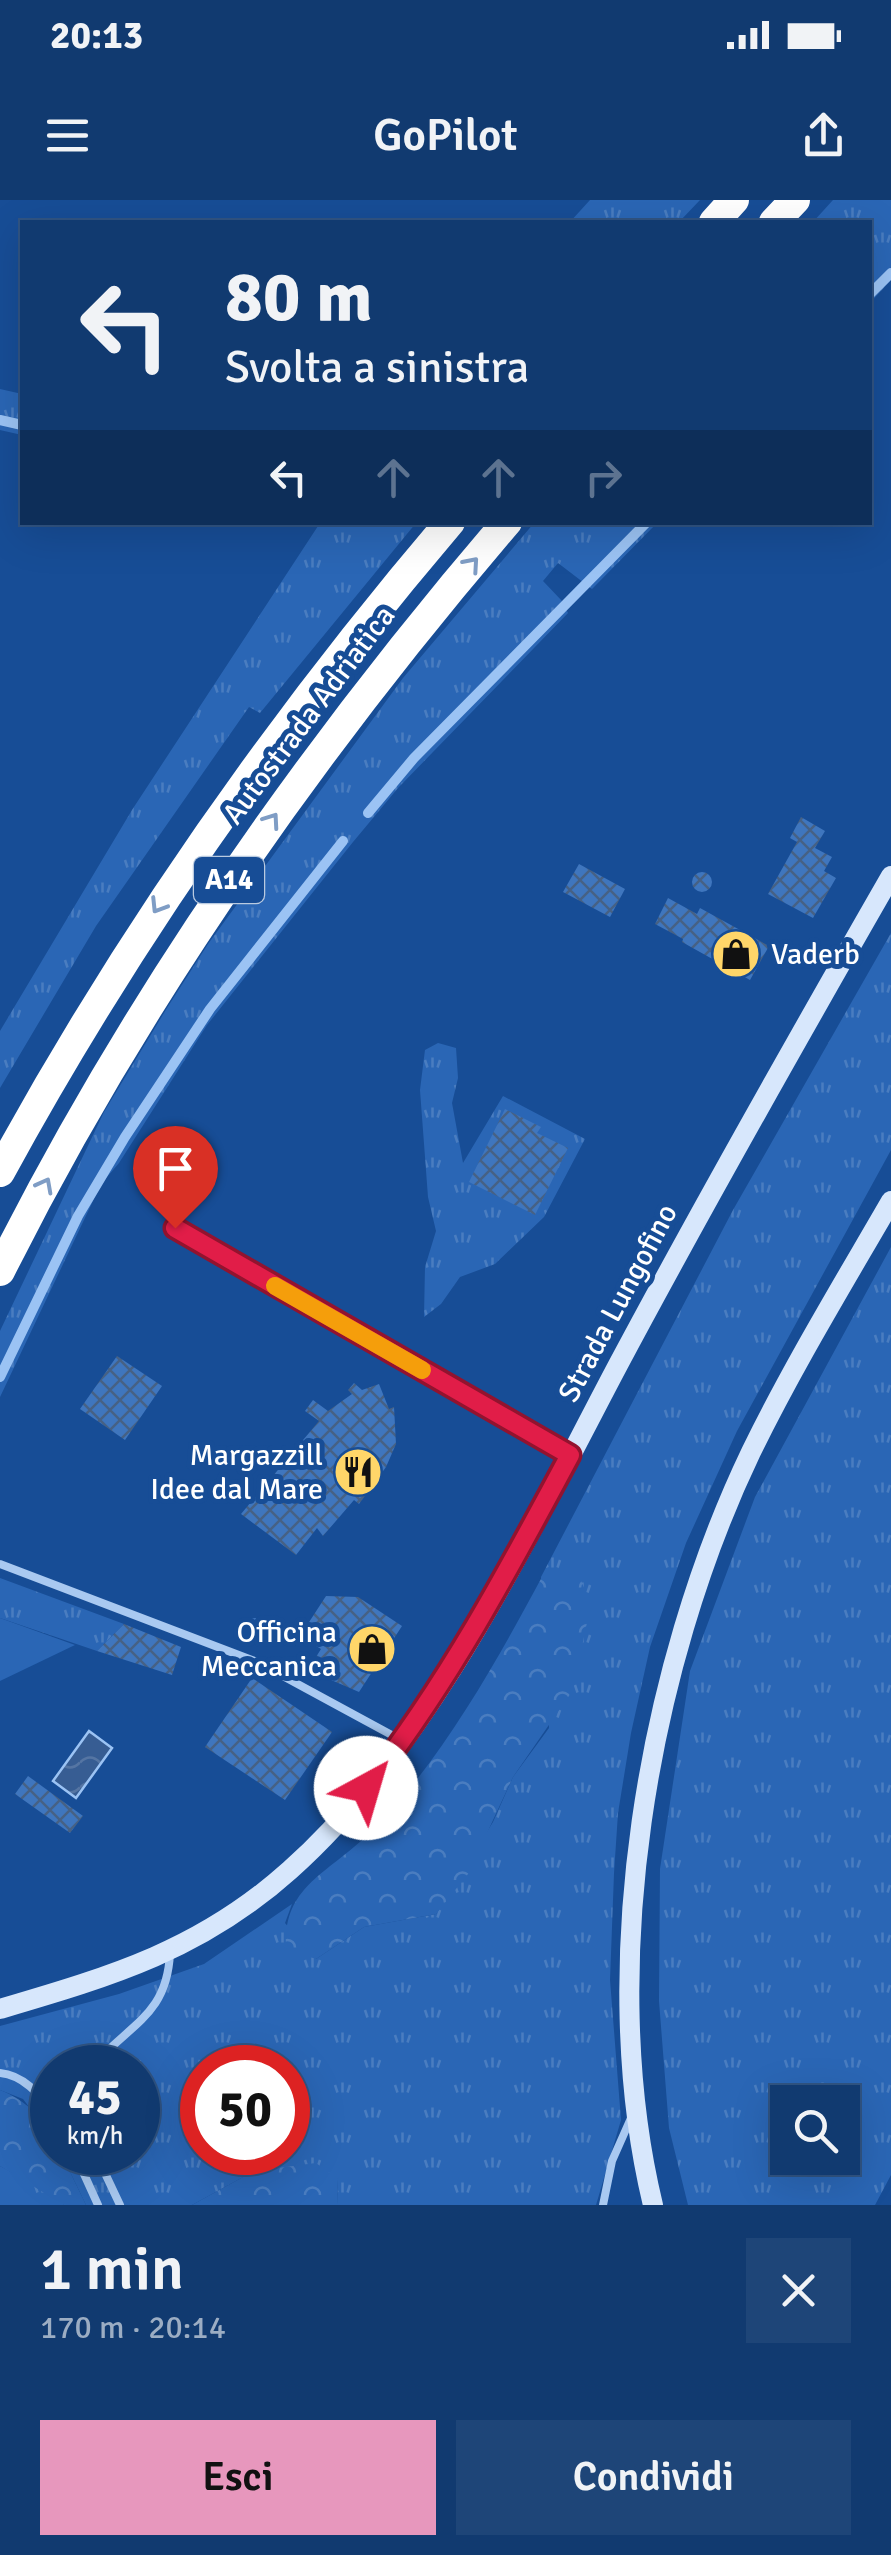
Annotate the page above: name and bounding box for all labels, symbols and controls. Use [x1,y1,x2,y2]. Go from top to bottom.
text: 20:13 [50,12,143,59]
icon: menu [40,108,95,163]
text: GoPilot [373,108,518,163]
icon: share [796,108,851,163]
text: 80 m [225,254,373,340]
icon: left [60,260,190,390]
text: Svolta a sinistra [225,340,529,395]
icon: left [261,450,316,505]
icon: ahead [366,450,421,505]
icon: ahead [471,450,526,505]
icon: right [576,450,631,505]
one-way arrow [460,557,478,576]
street label: Autostrada Adriatica [215,598,403,832]
one-way arrow [260,813,278,831]
road number: A14 [194,857,264,903]
one-way arrow [151,895,170,913]
shop icon: Vaderb [710,928,762,980]
place label: Vaderb [771,936,860,973]
pin [133,1126,218,1229]
icon: arrive [148,1141,203,1196]
one-way arrow [33,1177,52,1195]
street label: Strada Lungofino [550,1198,686,1408]
place label: Margazzill Idee dal Mare [150,1437,323,1508]
restaurant icon: Margazzill Idee dal Mare [332,1446,384,1498]
place label: Officina Meccanica [201,1614,337,1685]
shop icon: Officina Meccanica [346,1623,398,1675]
position arrow [314,1736,418,1840]
speed limit sign: 50 [180,2045,310,2175]
text: 45 [68,2067,122,2129]
map controls [770,2085,860,2175]
button: search [770,2085,860,2175]
text: km/h [67,2120,123,2151]
text: 1 min [40,2233,184,2307]
button: close [746,2238,851,2343]
text: 170 m · 20:14 [40,2308,226,2347]
button: Esci [40,2420,436,2535]
button: Condividi [456,2420,851,2535]

